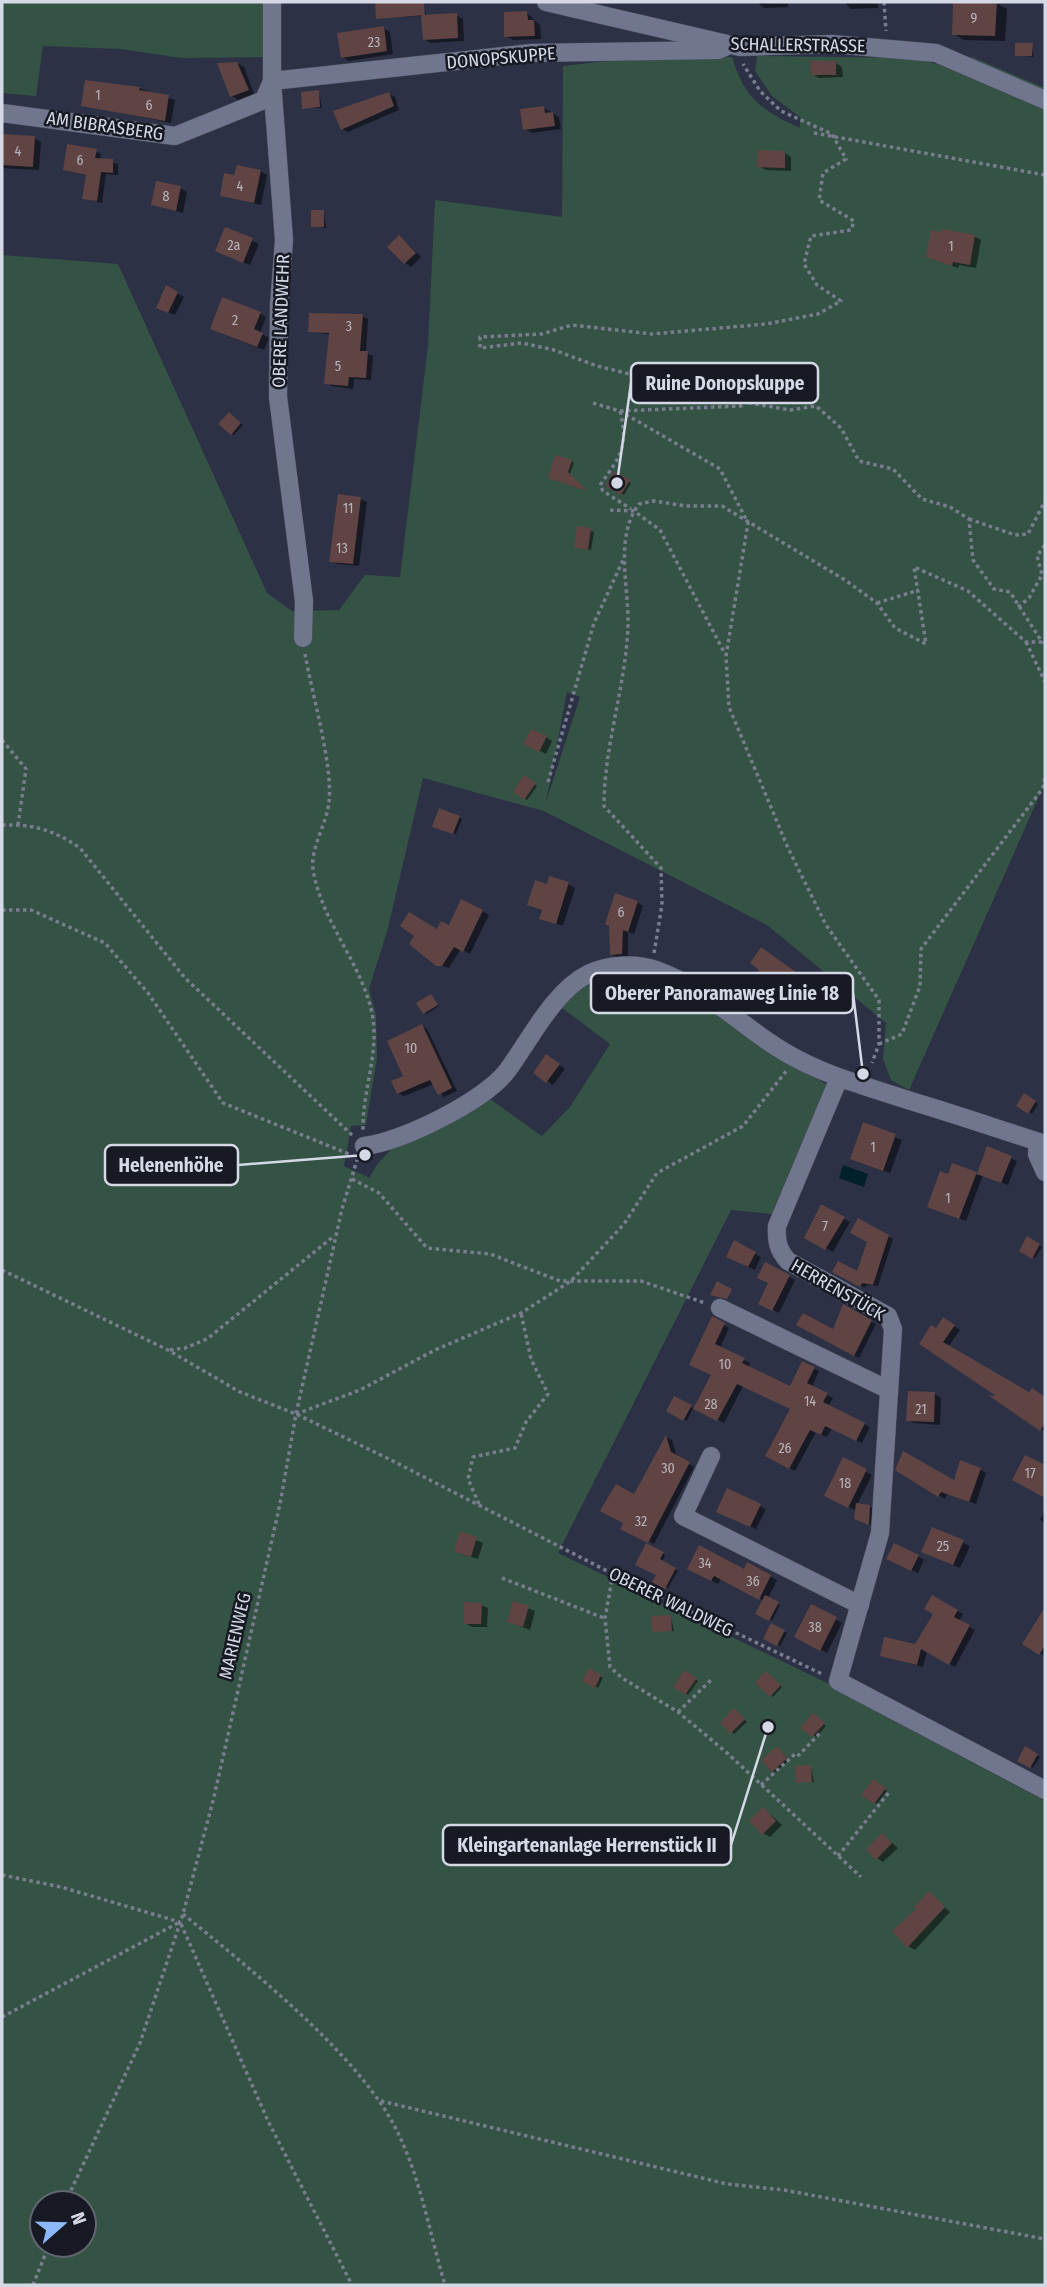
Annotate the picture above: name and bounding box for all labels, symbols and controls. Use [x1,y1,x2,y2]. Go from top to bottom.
house number: 9 [971,10,978,27]
street label: SCHALLERSTRASSE [730,33,866,57]
house number: 23 [368,34,380,51]
street label: DONOPSKUPPE [446,42,556,74]
house number: 1 [95,87,101,104]
house number: 6 [146,97,153,114]
street label: AM BIBRASBERG [45,107,165,145]
house number: 4 [15,143,22,160]
house number: 6 [77,152,84,169]
house number: 4 [237,178,244,195]
house number: 8 [163,188,170,205]
house number: 2a [228,237,241,254]
house number: 1 [948,238,954,255]
street label: OBERE LANDWEHR [268,254,294,388]
house number: 2 [232,312,238,329]
house number: 3 [346,318,352,335]
house number: 5 [335,358,341,375]
callout: Ruine Donopskuppe [631,363,818,403]
text: Ruine Donopskuppe [646,372,805,395]
house number: 11 [343,500,353,517]
house number: 13 [336,540,348,557]
house number: 6 [618,904,625,921]
callout: Oberer Panoramaweg Linie 18 [591,973,853,1013]
text: Oberer Panoramaweg Linie 18 [605,982,839,1005]
house number: 10 [405,1040,417,1057]
house number: 1 [870,1139,876,1156]
callout: Helenenhöhe [105,1145,238,1185]
text: Helenenhöhe [118,1154,224,1177]
house number: 1 [945,1190,951,1207]
house number: 7 [822,1218,828,1235]
street label: HERRENSTÜCK [787,1254,889,1326]
house number: 10 [719,1356,731,1373]
house number: 14 [804,1393,816,1410]
house number: 28 [704,1396,718,1413]
house number: 21 [915,1401,927,1418]
house number: 26 [778,1440,792,1457]
house number: 30 [661,1460,675,1477]
house number: 17 [1024,1465,1036,1482]
house number: 18 [839,1475,851,1492]
house number: 32 [635,1513,647,1530]
house number: 25 [937,1538,949,1555]
house number: 34 [698,1555,712,1572]
street label: OBERER WALDWEG [605,1562,737,1642]
house number: 36 [746,1573,760,1590]
street label: MARIENWEG [214,1591,256,1681]
house number: 38 [808,1619,822,1636]
callout: Kleingartenanlage Herrenstück II [443,1825,731,1865]
text: Kleingartenanlage Herrenstück II [457,1834,717,1857]
north arrow [28,2189,98,2259]
text: N [66,2209,91,2228]

